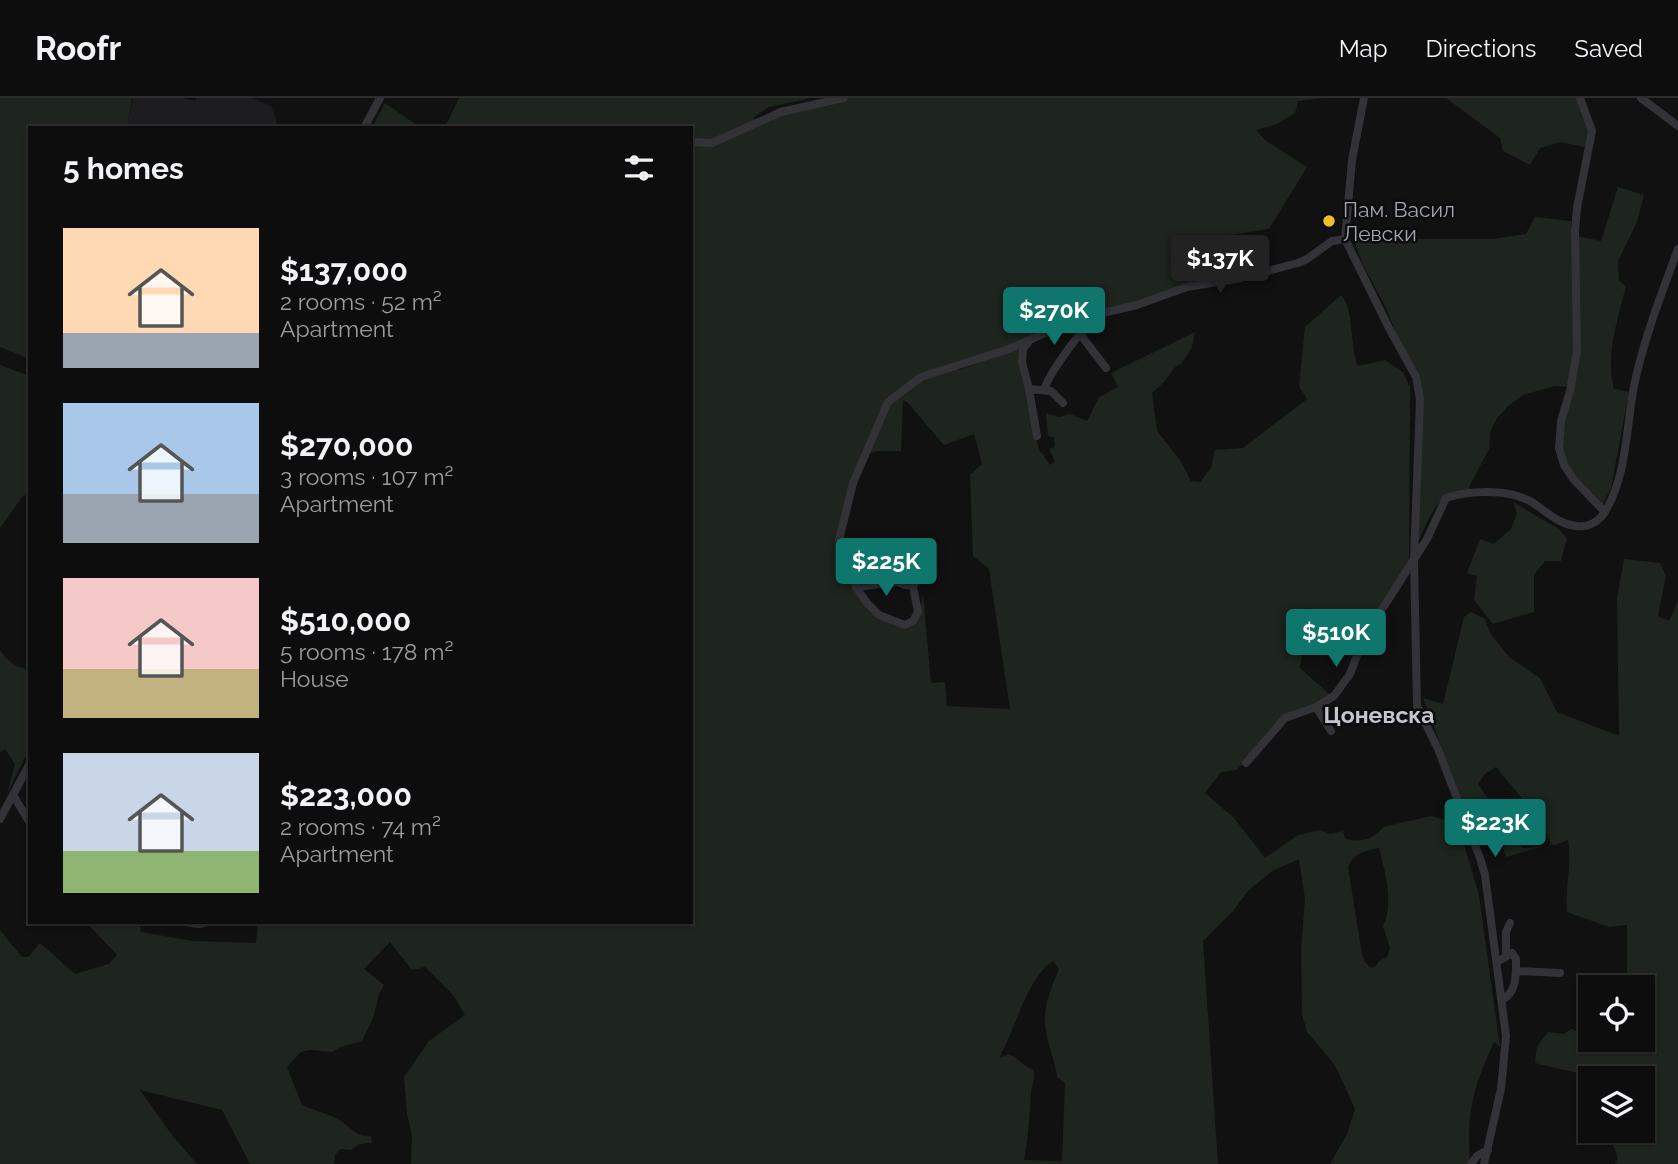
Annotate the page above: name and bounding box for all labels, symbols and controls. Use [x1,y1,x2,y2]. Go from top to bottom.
text: Roofr [35,29,121,68]
text: Map [1339,34,1388,63]
text: Directions [1426,34,1536,63]
text: Saved [1574,34,1643,63]
icon: filters [620,149,658,187]
text: 5 homes [63,151,184,186]
place label: Пам. Васил Левски [1343,197,1455,246]
marker: Пам. Васил Левски [1321,213,1337,229]
pin: $137K [1171,236,1269,295]
text: $137K [1186,244,1254,271]
text: $137,000 [280,253,408,288]
icon: home [119,256,203,340]
text: 2 rooms · 52 m² [280,288,442,315]
pin: $270K [1005,288,1103,347]
text: $270K [1019,296,1089,323]
text: Apartment [280,315,394,342]
text: $270,000 [280,428,413,463]
icon: home [119,431,203,515]
text: 3 rooms · 107 m² [280,463,454,490]
text: Apartment [280,490,394,517]
pin: $225K [837,538,935,598]
text: $225K [852,547,920,574]
text: $510,000 [280,603,411,638]
icon: home [119,606,203,690]
pin: $510K [1287,610,1385,669]
text: $510K [1302,618,1370,645]
text: 5 rooms · 178 m² [280,638,453,665]
text: House [280,665,349,692]
district label: Цоневска [1323,701,1435,728]
text: $223,000 [280,778,412,813]
icon: home [119,781,203,865]
pin: $223K [1446,800,1544,859]
text: $223K [1461,808,1529,835]
text: 2 rooms · 74 m² [280,813,441,840]
text: Apartment [280,840,394,867]
map controls [1578,975,1655,1143]
button: locate [1578,975,1655,1052]
button: layers [1578,1066,1655,1143]

